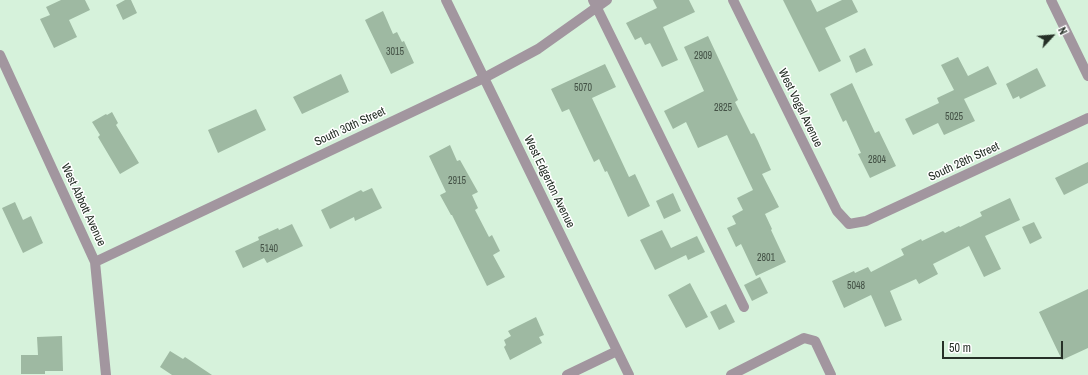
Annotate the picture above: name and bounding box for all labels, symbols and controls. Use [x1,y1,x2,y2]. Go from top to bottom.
north arrow [1032,16,1072,56]
text: N [1055,25,1071,37]
house number: 3015 [386,46,404,58]
house number: 2909 [694,50,712,62]
street label: West Vogel Avenue [775,66,825,150]
house number: 5070 [574,82,592,94]
house number: 2825 [714,102,732,114]
street label: South 30th Street [312,104,388,150]
house number: 5025 [945,111,963,123]
street label: West Edgerton Avenue [520,134,578,230]
street label: South 28th Street [926,139,1002,185]
house number: 2804 [868,154,886,166]
street label: West Abbott Avenue [58,161,108,249]
house number: 2915 [448,175,466,187]
house number: 5140 [260,243,278,255]
house number: 2801 [757,252,775,264]
house number: 5048 [847,280,865,292]
scale bar [944,333,1065,359]
text: 50 m [949,340,971,356]

